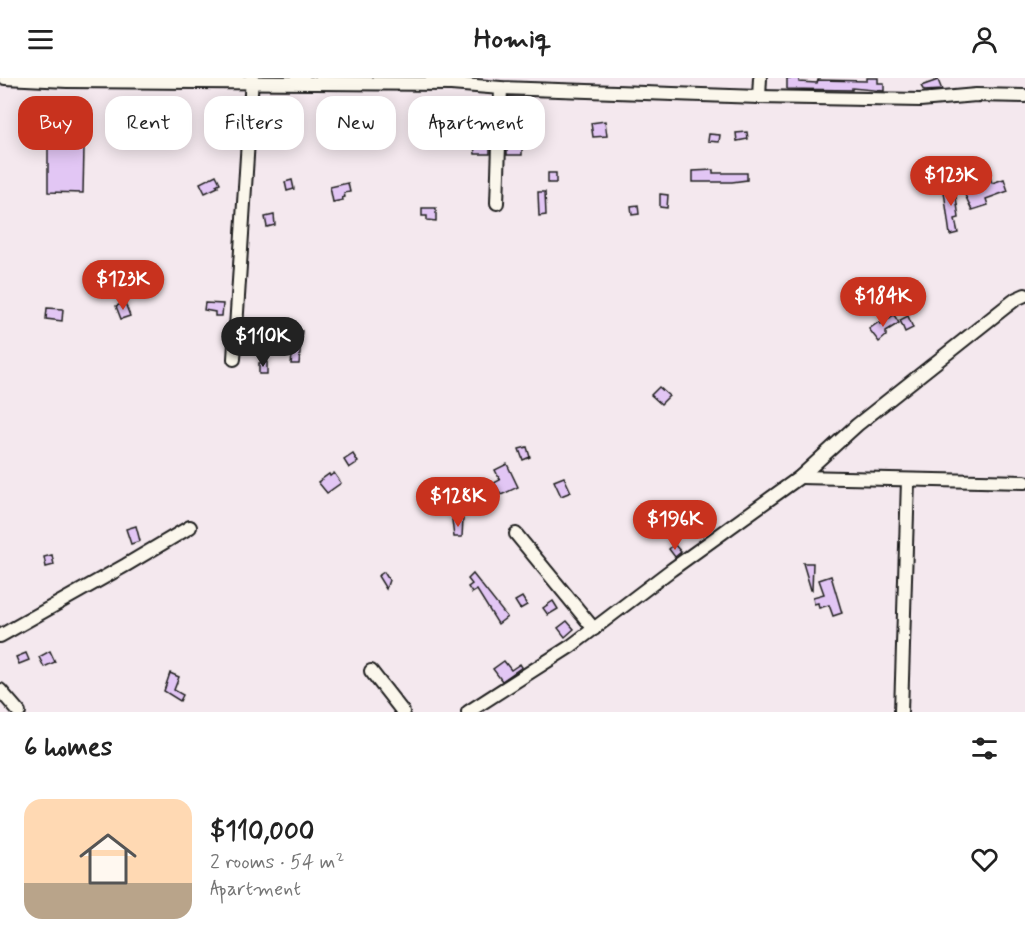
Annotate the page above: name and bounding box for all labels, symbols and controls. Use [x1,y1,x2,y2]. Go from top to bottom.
text: Homiq [474,22,551,57]
icon: menu [24,23,57,56]
icon: person [968,23,1001,56]
chip: Buy [18,96,93,150]
chip: Rent [105,96,192,150]
chip: Filters [204,96,304,150]
chip: New [316,96,396,150]
chip: Apartment [408,96,545,150]
pin: $123K [909,156,993,207]
text: $123K [924,162,978,189]
pin: $123K [81,260,165,311]
text: $123K [96,266,150,293]
pin: $184K [841,277,925,328]
text: $184K [854,283,912,310]
pin: $110K [221,317,305,368]
text: $110K [235,323,291,350]
pin: $128K [416,477,500,528]
text: $128K [430,483,486,510]
pin: $196K [633,500,717,551]
text: $196K [647,506,703,533]
text: 6 homes [24,731,112,765]
icon: filters [968,732,1001,765]
text: $110,000 [210,815,314,849]
icon: home [72,823,144,895]
icon: heart [968,843,1001,876]
text: 2 rooms · 54 m² [210,849,344,876]
text: Apartment [210,876,301,903]

